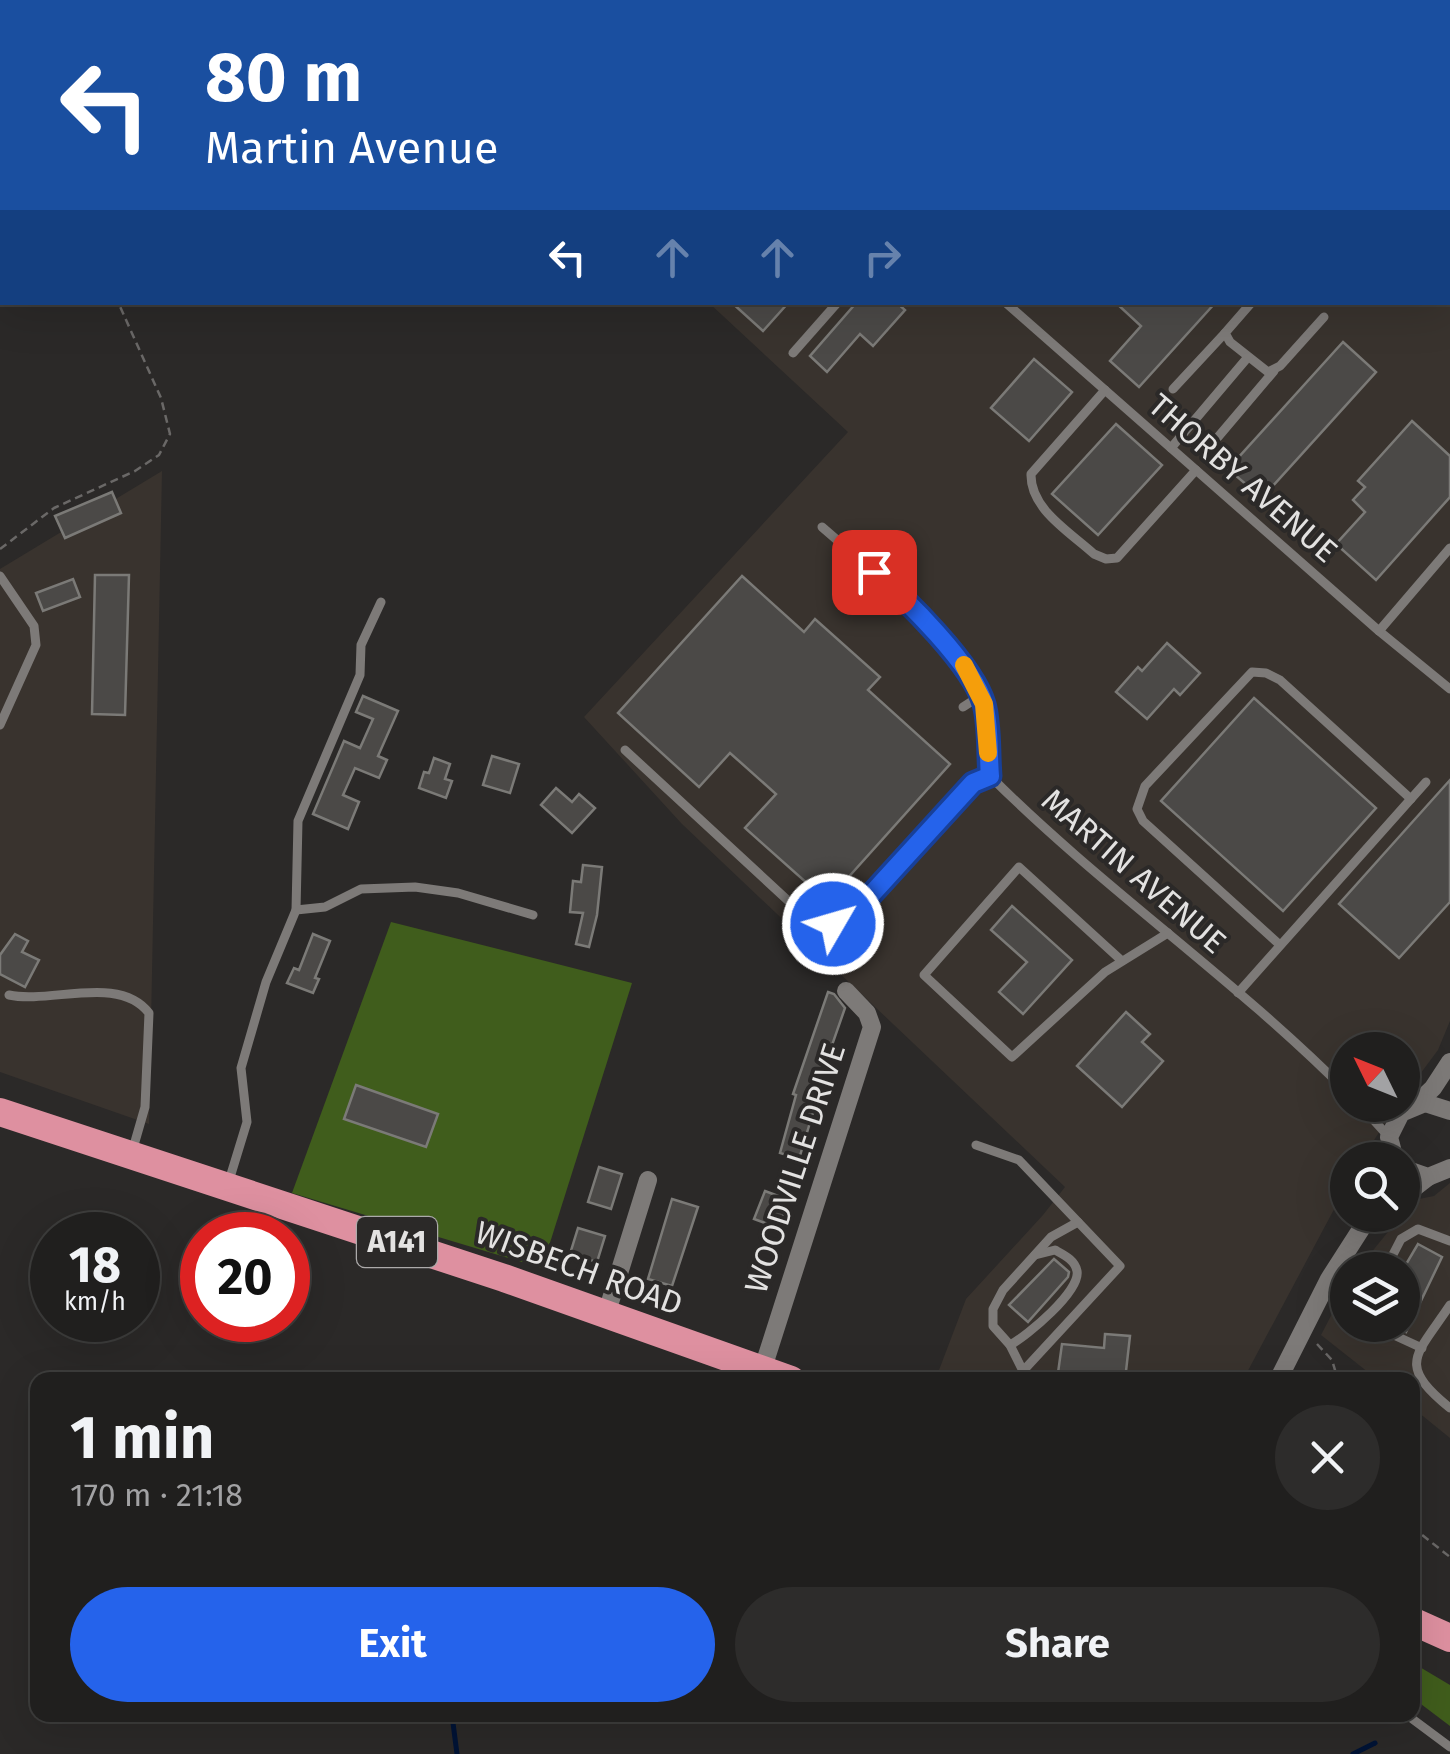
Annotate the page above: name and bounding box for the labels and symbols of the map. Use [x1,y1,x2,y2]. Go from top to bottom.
street label: THORBY AVENUE [1141,386,1345,570]
pin [832,530,917,615]
street label: MARTIN AVENUE [1034,781,1234,961]
position arrow [781,872,885,976]
north arrow [1330,1032,1420,1122]
street label: WOODVILLE DRIVE [737,1038,853,1298]
speed limit sign: 20 [180,1212,310,1342]
street label: WISBECH ROAD [470,1213,688,1323]
road number: A141 [357,1217,437,1267]

